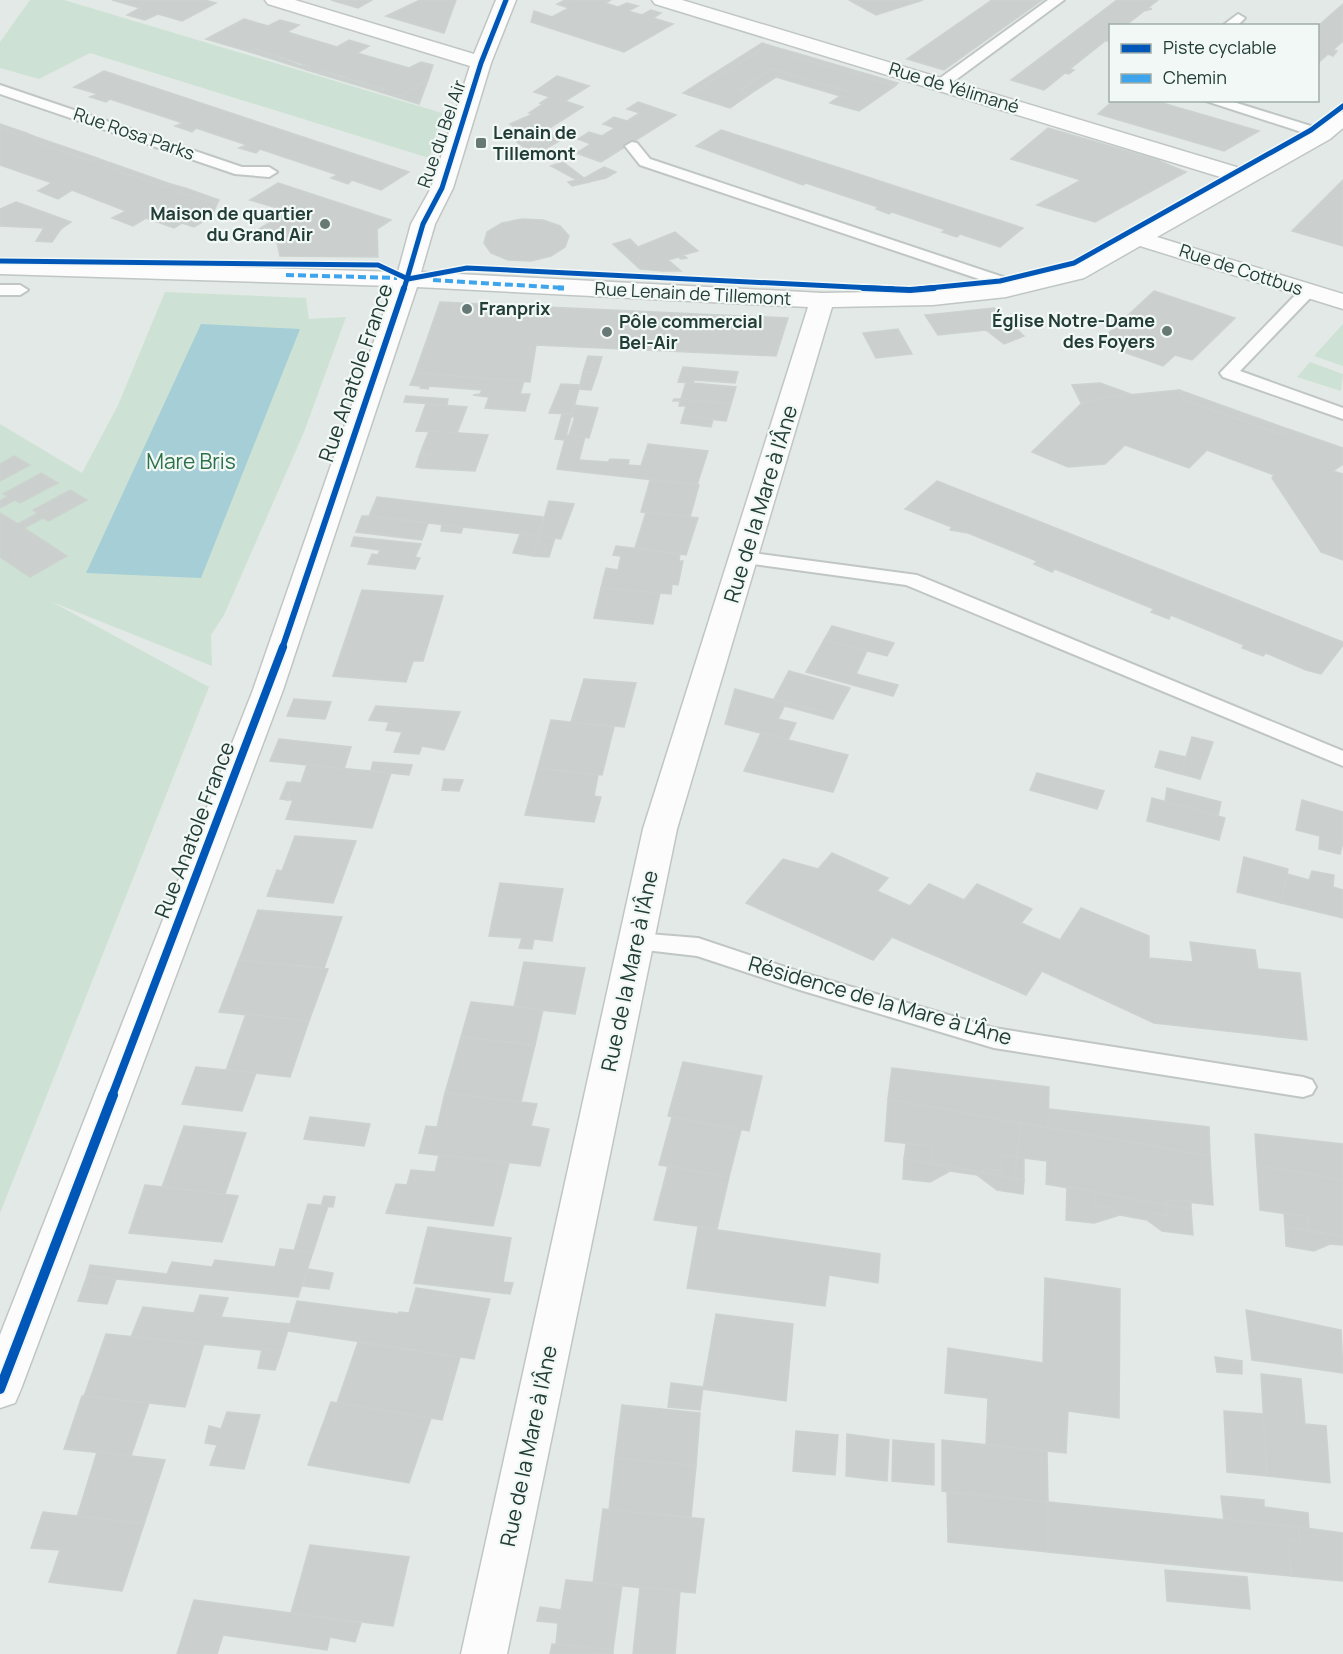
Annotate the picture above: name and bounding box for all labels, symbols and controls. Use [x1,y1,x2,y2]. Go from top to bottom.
legend [1109,24,1319,102]
text: Piste cyclable [1163,35,1277,59]
street label: Rue de Yélimané [886,56,1022,118]
text: Chemin [1163,65,1227,89]
street label: Rue du Bel Air [411,76,471,191]
street label: Rue Rosa Parks [71,101,198,165]
place label: Lenain de Tillemont [493,120,577,165]
marker: Lenain de Tillemont [474,136,488,150]
place label: Maison de quartier du Grand Air [150,201,313,246]
marker: Maison de quartier du Grand Air [318,217,332,231]
street label: Rue de Cottbus [1176,238,1306,300]
street label: Rue Lenain de Tillemont [594,276,792,310]
street label: Rue Anatole France [311,280,399,466]
place label: Franprix [479,296,550,320]
marker: Franprix [460,302,474,316]
place label: Église Notre-Dame des Foyers [992,308,1155,353]
place label: Pôle commercial Bel-Air [619,309,763,354]
marker: Église Notre-Dame des Foyers [1160,324,1174,338]
marker: Pôle commercial Bel-Air [600,325,614,339]
street label: Rue de la Mare à l'Âne [717,402,803,606]
park label: Mare Bris [146,447,236,475]
street label: Rue Anatole France [148,737,241,922]
street label: Rue de la Mare à l'Âne [594,868,664,1074]
street label: Résidence de la Mare à L'Âne [745,949,1015,1051]
street label: Rue de la Mare à l'Âne [493,1343,563,1549]

